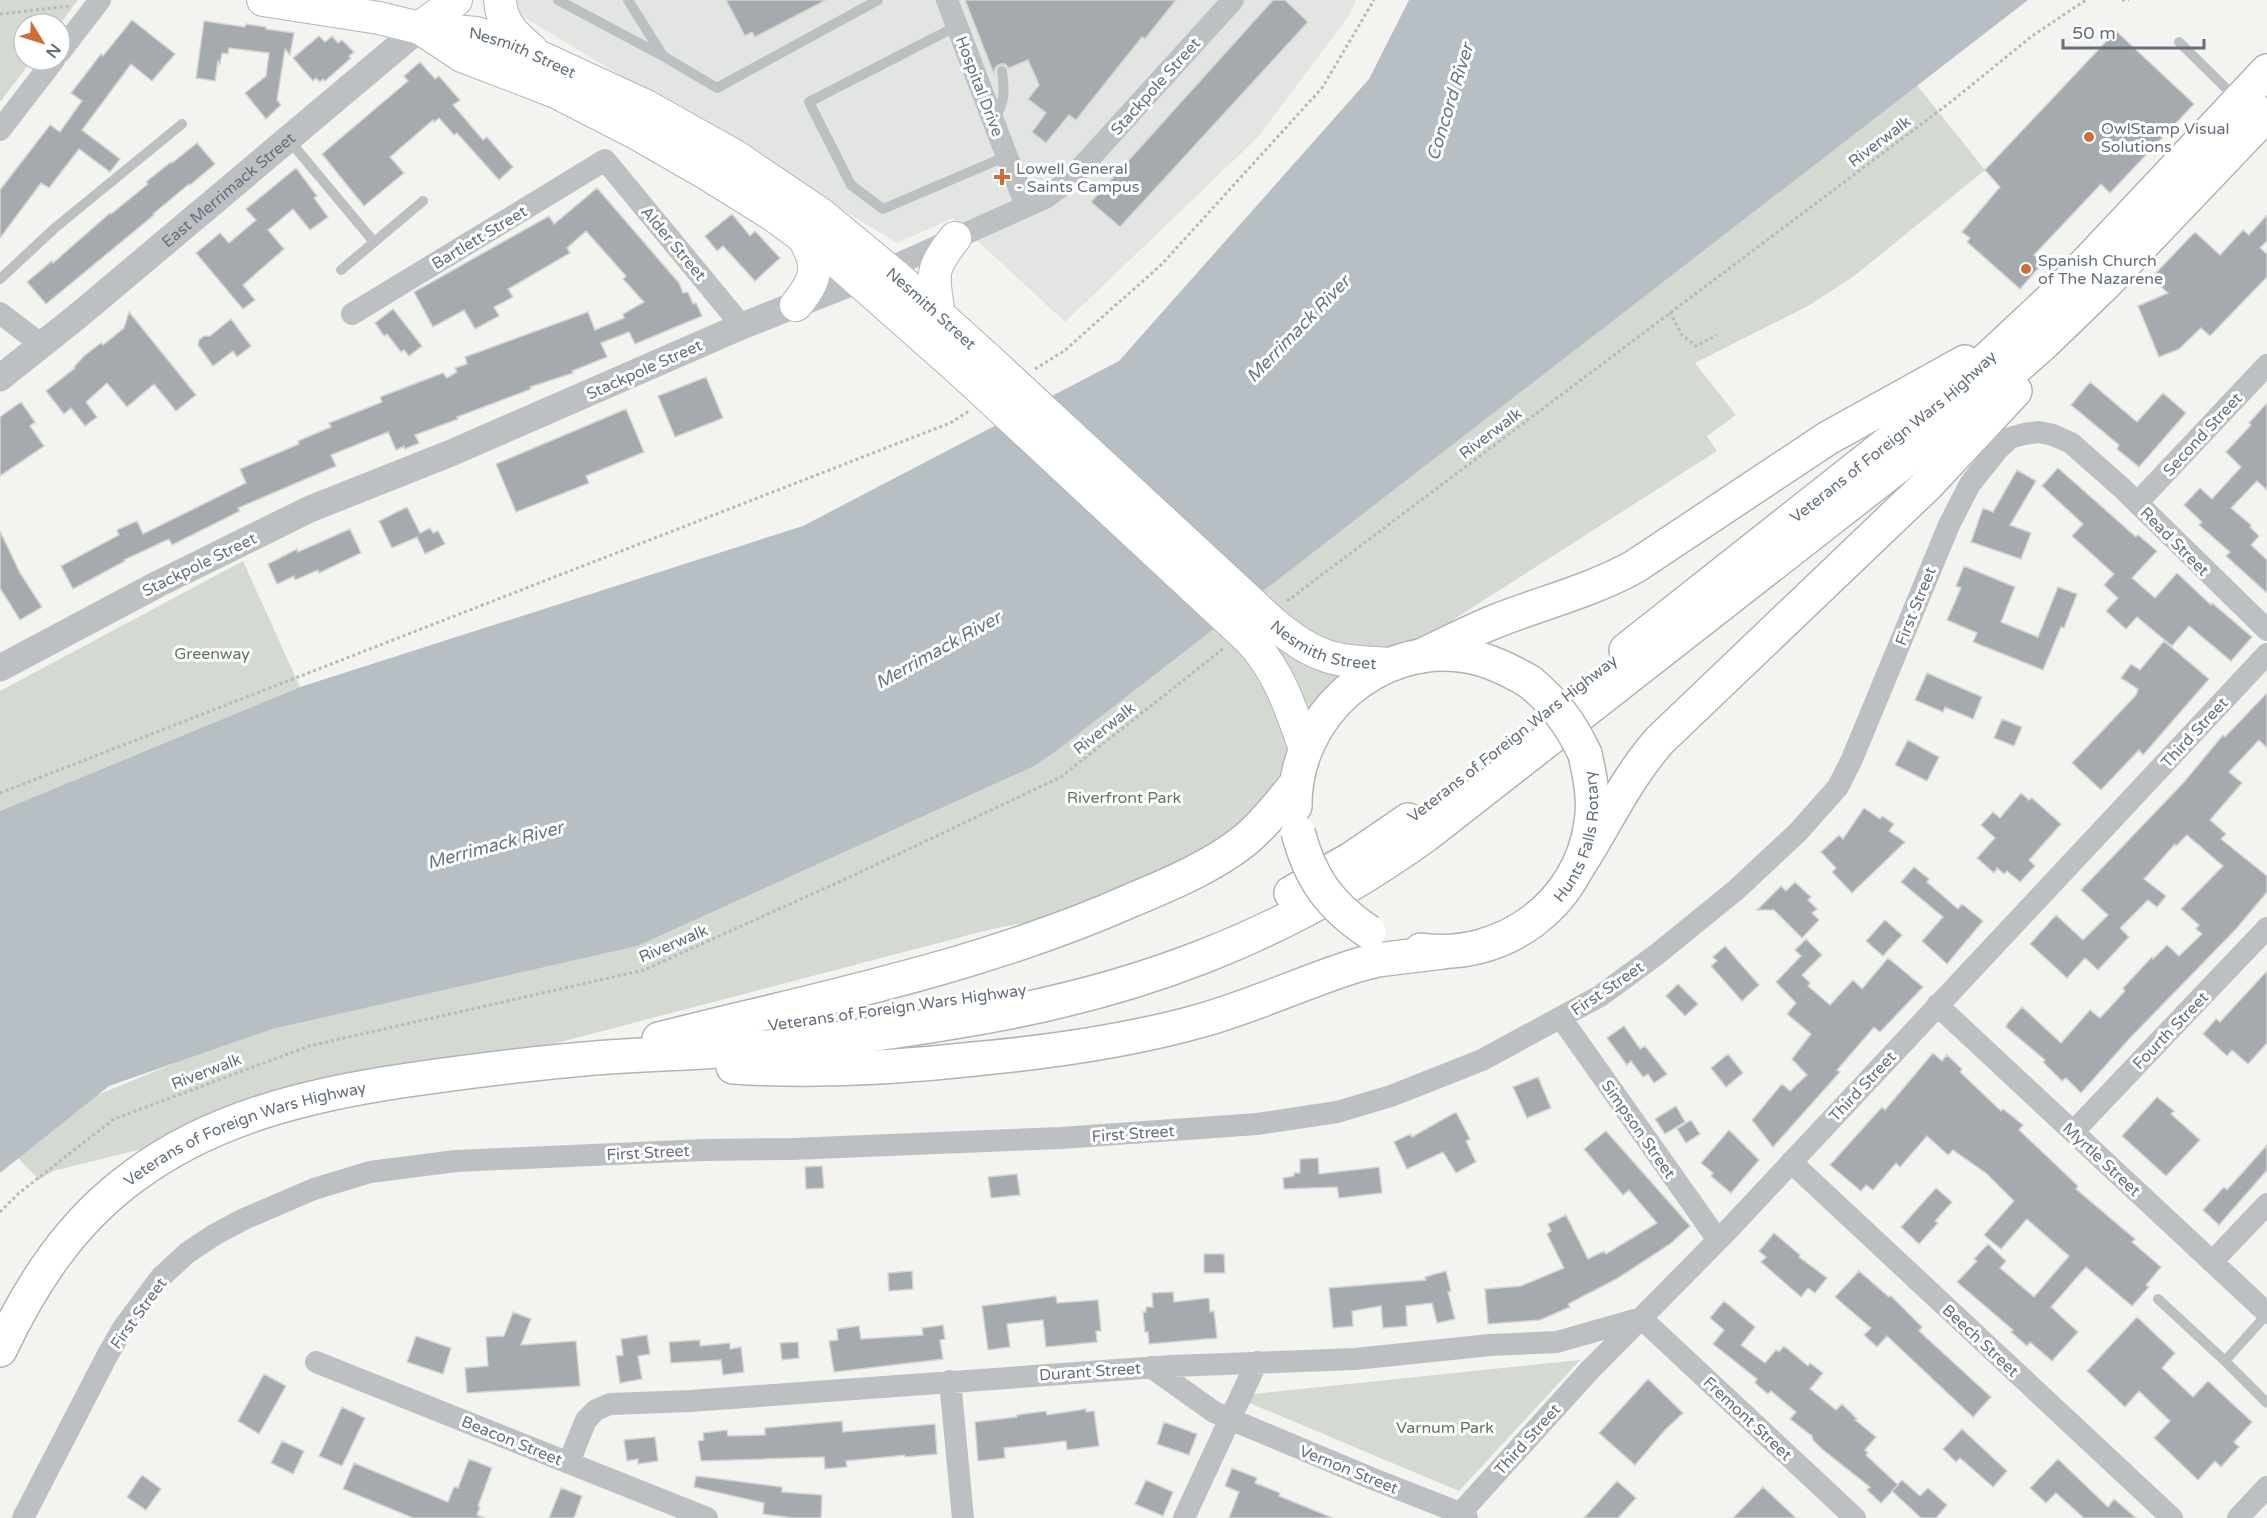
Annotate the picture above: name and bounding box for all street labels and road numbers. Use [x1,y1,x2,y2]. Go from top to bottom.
street label: Nesmith Street [468,23,579,83]
street label: Hospital Drive [951,33,1007,139]
street label: Stackpole Street [1107,34,1205,140]
street label: Riverwalk [1844,112,1915,172]
street label: East Merrimack Street [158,128,300,252]
street label: Bartlett Street [428,202,531,274]
street label: Alder Street [636,202,710,285]
street label: Nesmith Street [882,263,980,354]
street label: Stackpole Street [583,335,705,404]
street label: Veterans of Foreign Wars Highway [1786,346,2001,528]
street label: Second Street [2159,389,2246,481]
street label: Riverwalk [1455,404,1526,464]
street label: Read Street [2136,503,2213,580]
street label: Stackpole Street [139,529,260,601]
street label: First Street [1891,564,1941,649]
street label: Nesmith Street [1266,616,1377,674]
street label: Veterans of Foreign Wars Highway [1404,650,1622,827]
street label: Third Street [2157,693,2232,772]
street label: Riverwalk [1070,698,1140,759]
street label: Hunts Falls Rotary [1549,769,1603,906]
street label: Riverwalk [636,920,711,967]
street label: First Street [1567,957,1648,1020]
street label: Veterans of Foreign Wars Highway [767,980,1028,1036]
street label: Fourth Street [2129,988,2213,1074]
street label: Third Street [1825,1047,1900,1126]
street label: Riverwalk [169,1049,244,1094]
street label: Simpson Street [1597,1077,1680,1183]
street label: Veterans of Foreign Wars Highway [120,1078,368,1191]
street label: Myrtle Street [2058,1119,2144,1201]
street label: First Street [1091,1121,1175,1147]
street label: First Street [606,1141,690,1165]
street label: First Street [106,1274,171,1353]
street label: Beech Street [1938,1300,2023,1381]
street label: Durant Street [1038,1358,1142,1386]
street label: Fremont Street [1699,1372,1796,1465]
street label: Third Street [1490,1400,1565,1480]
street label: Beacon Street [458,1412,565,1470]
street label: Vernon Street [1296,1441,1401,1499]

